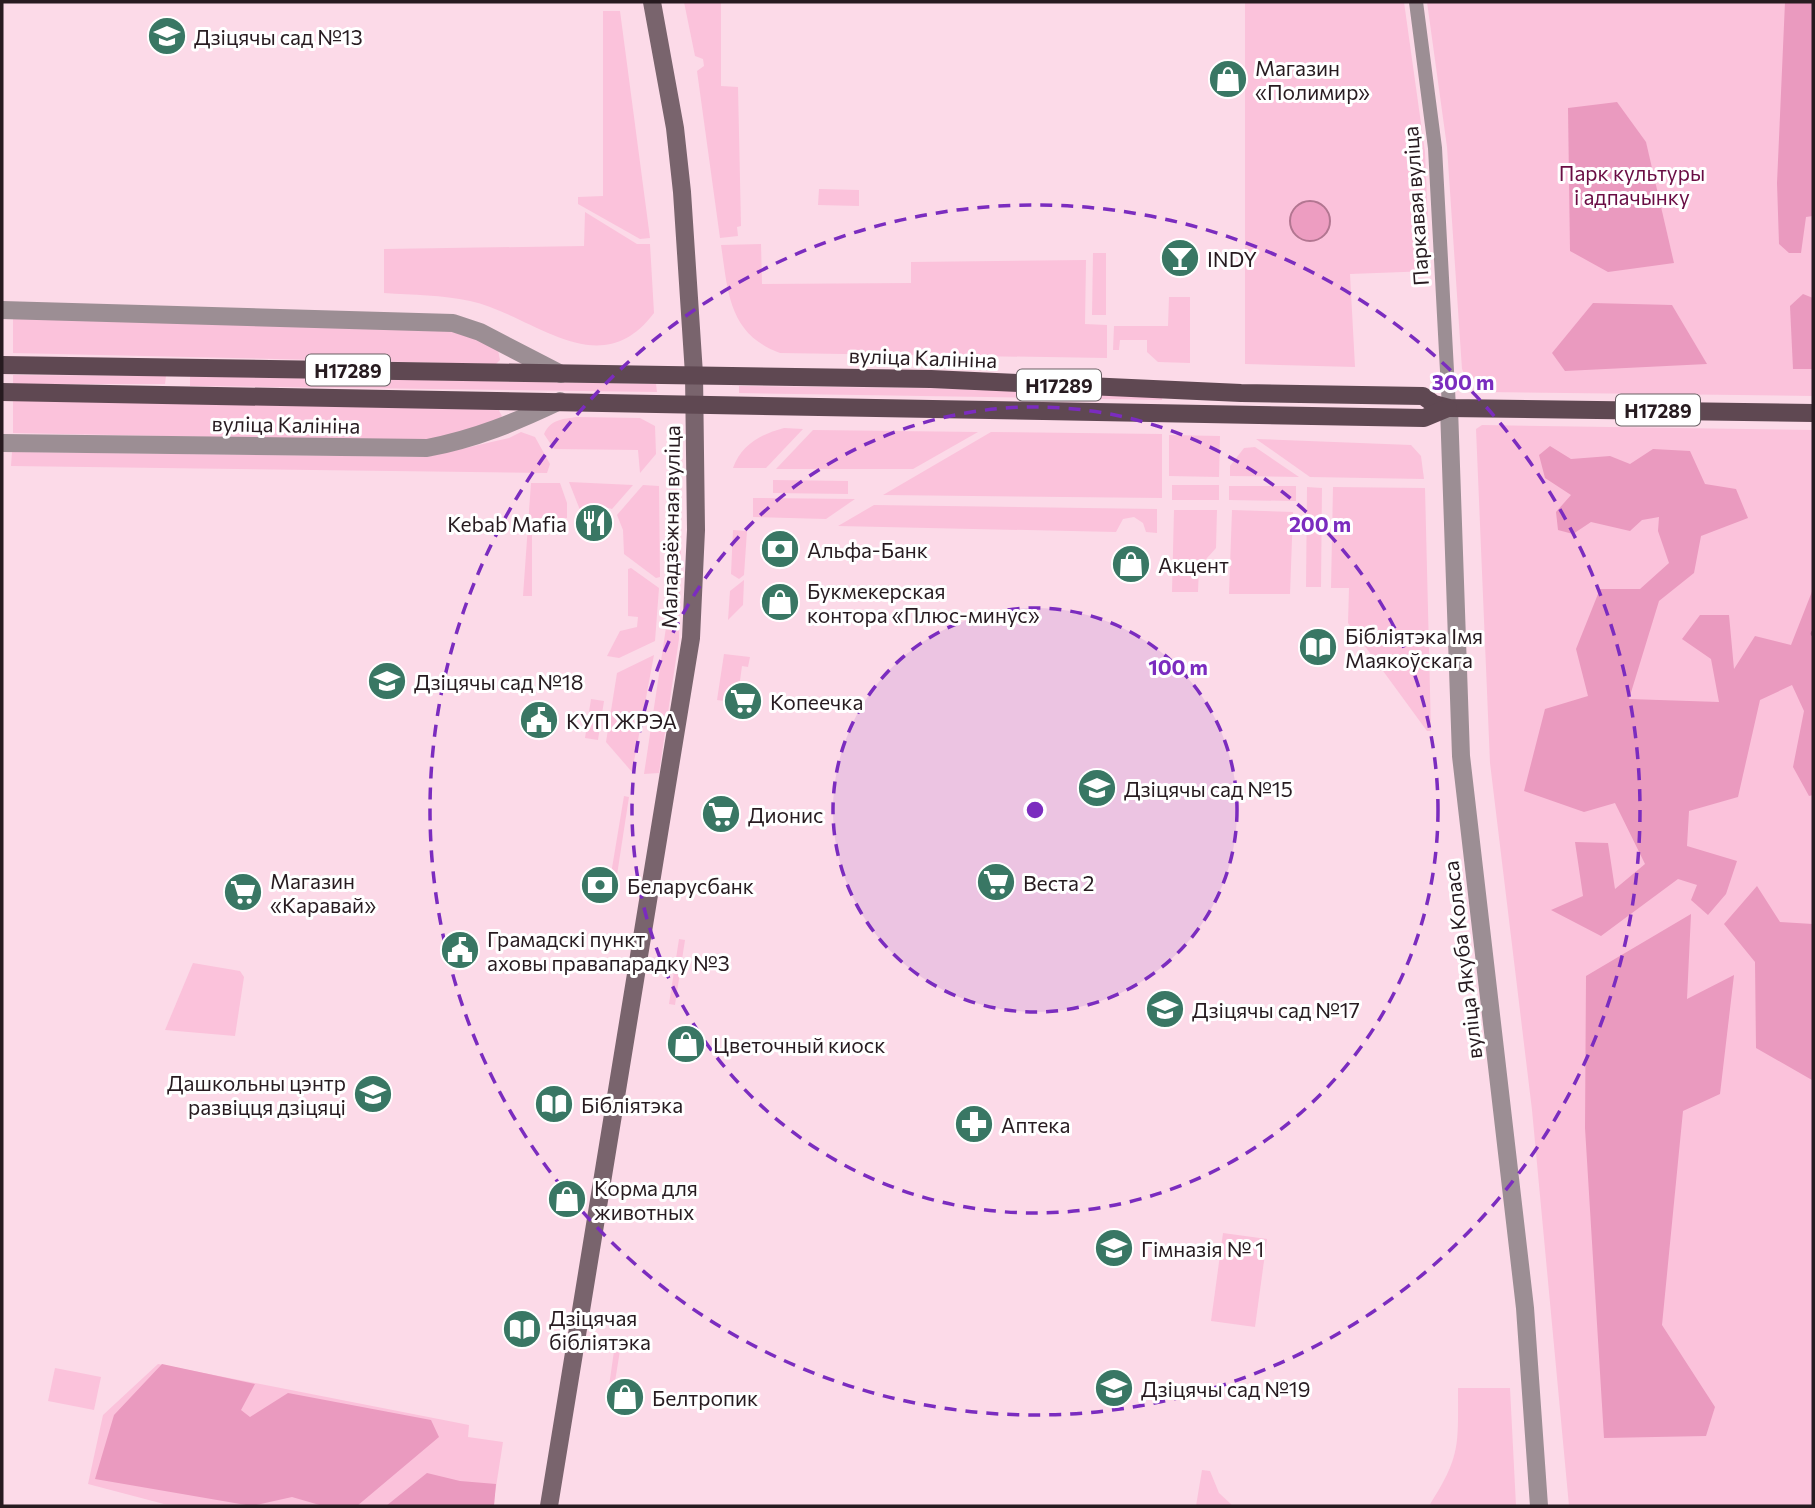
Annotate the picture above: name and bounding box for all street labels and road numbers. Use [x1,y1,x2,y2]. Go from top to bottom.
street label: Паркавая вуліца [1397,125,1433,287]
street label: вуліца Калініна [848,342,998,372]
road number: Н17289 [306,354,390,386]
road number: Н17289 [1017,370,1101,400]
road number: Н17289 [1616,394,1700,426]
street label: вуліца Калініна [211,410,361,438]
street label: Маладзёжная вуліца [656,425,684,629]
street label: вуліца Якуба Коласа [1437,859,1487,1061]

